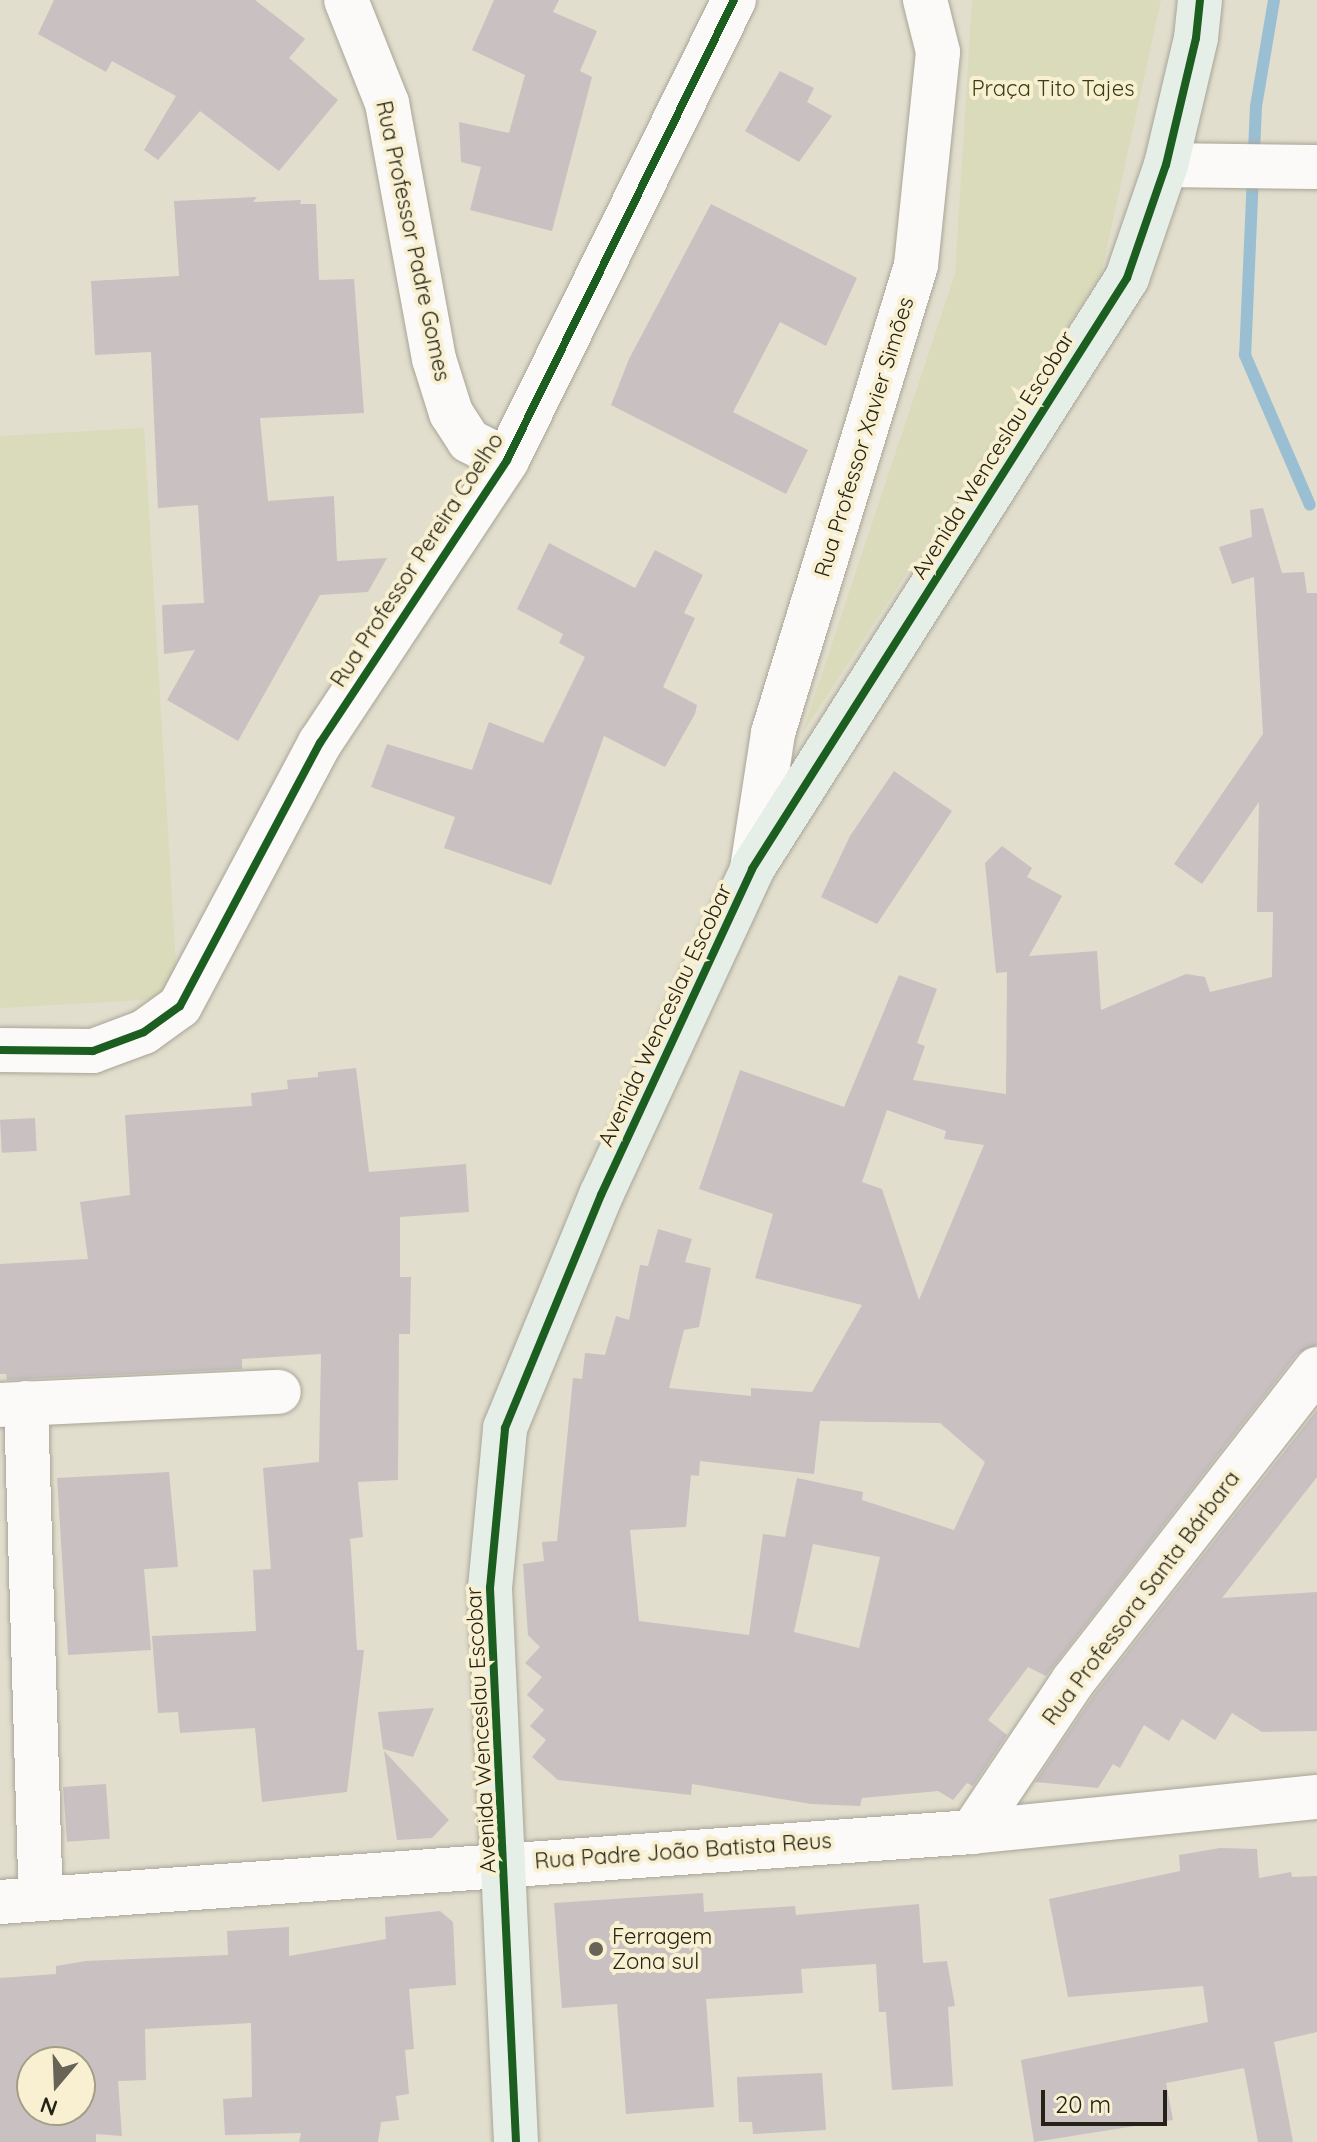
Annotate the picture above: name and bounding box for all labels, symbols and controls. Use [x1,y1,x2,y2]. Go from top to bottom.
park label: Praça Tito Tajes [971,76,1135,102]
street label: Rua Professor Padre Gomes [370,98,456,384]
street label: Rua Professor Xavier Simões [809,294,919,580]
street label: Avenida Wenceslau Escobar [906,326,1080,584]
street label: Rua Professor Pereira Coelho [325,428,509,692]
street label: Avenida Wenceslau Escobar [592,879,738,1151]
street label: Rua Professora Santa Bárbara [1037,1466,1245,1730]
street label: Avenida Wenceslau Escobar [460,1586,502,1874]
street label: Rua Padre João Batista Reus [534,1827,832,1875]
place label: Ferragem Zona sul [612,1923,712,1974]
marker: Ferragem Zona sul [587,1940,605,1958]
north arrow [16,2046,96,2126]
scale bar [1045,2074,1171,2124]
text: 20 m [1055,2089,1111,2119]
text: N [37,2091,61,2123]

